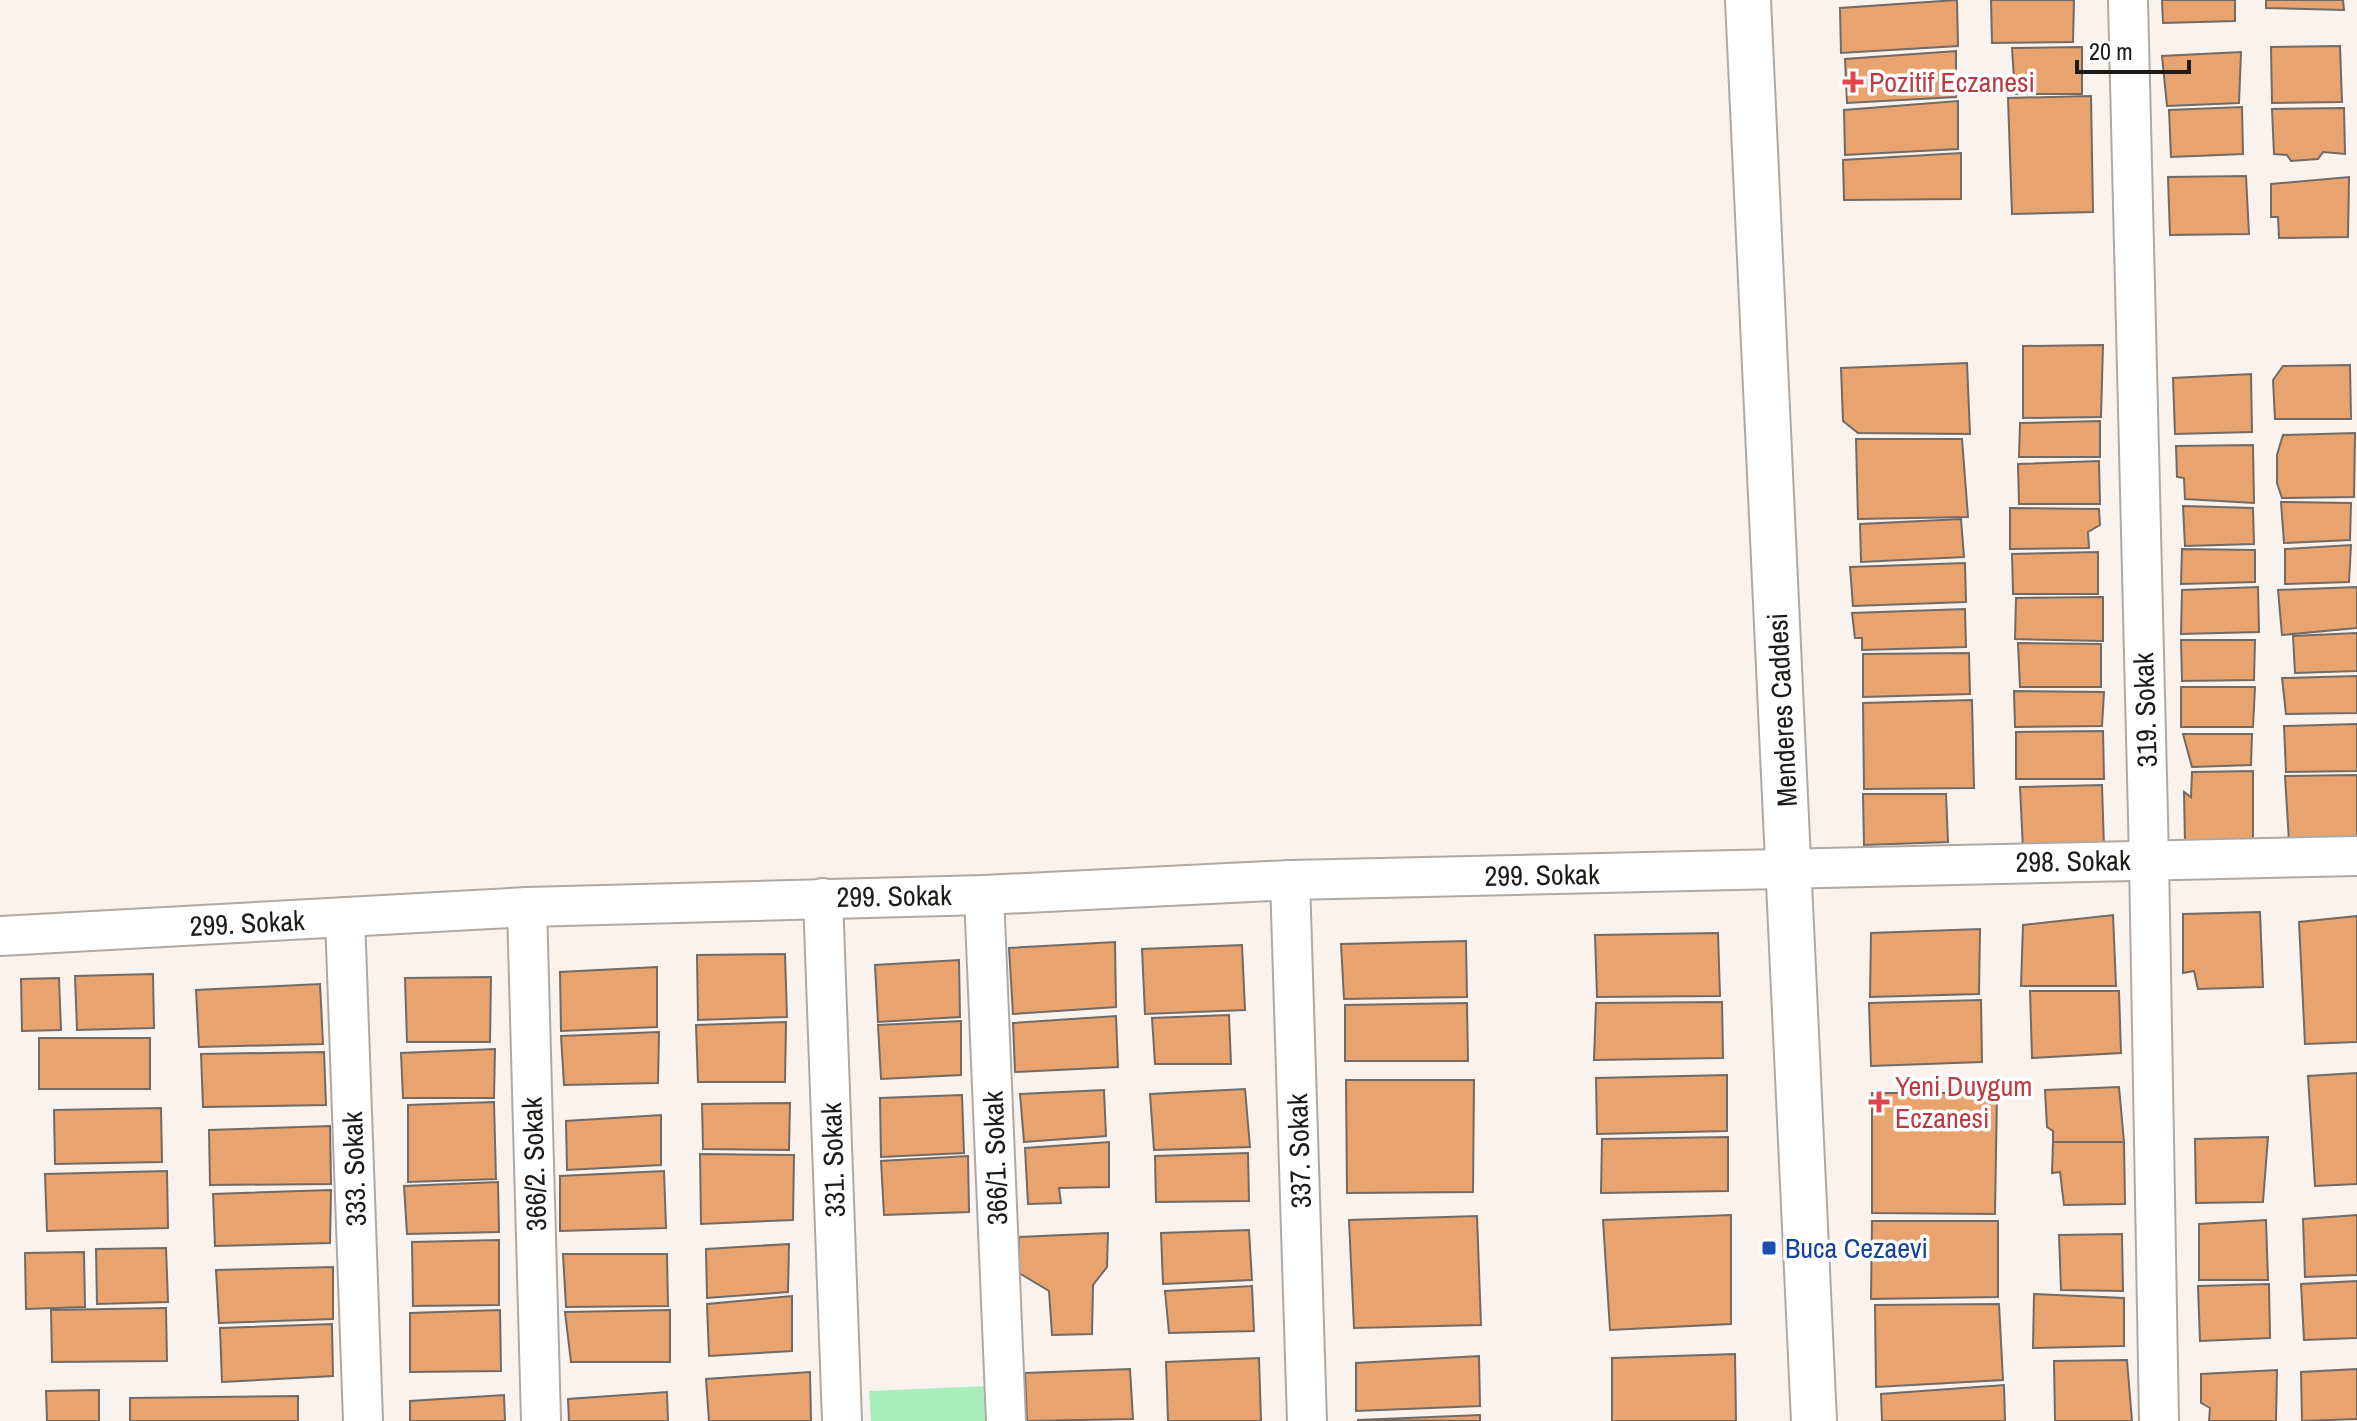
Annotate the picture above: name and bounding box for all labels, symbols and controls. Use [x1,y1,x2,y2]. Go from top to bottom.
scale bar [2077,24,2189,74]
text: 20 m [2089,35,2133,67]
place label: Pozitif Eczanesi [1869,63,2035,101]
marker: Pozitif Eczanesi [1844,73,1862,91]
street label: Menderes Caddesi [1758,612,1806,808]
street label: 319. Sokak [2124,651,2166,768]
street label: 298. Sokak [2015,841,2131,881]
street label: 299. Sokak [1484,855,1600,895]
street label: 299. Sokak [836,876,952,916]
street label: 299. Sokak [189,901,306,945]
place label: Yeni Duygum Eczanesi [1895,1067,2032,1137]
street label: 366/1. Sokak [974,1090,1016,1226]
street label: 337. Sokak [1278,1092,1320,1209]
marker: Yeni Duygum Eczanesi [1870,1093,1888,1111]
street label: 366/2. Sokak [513,1096,555,1232]
street label: 331. Sokak [812,1101,854,1218]
street label: 333. Sokak [333,1110,375,1227]
place label: Buca Cezaevi [1785,1229,1928,1267]
marker: Buca Cezaevi [1760,1239,1778,1257]

